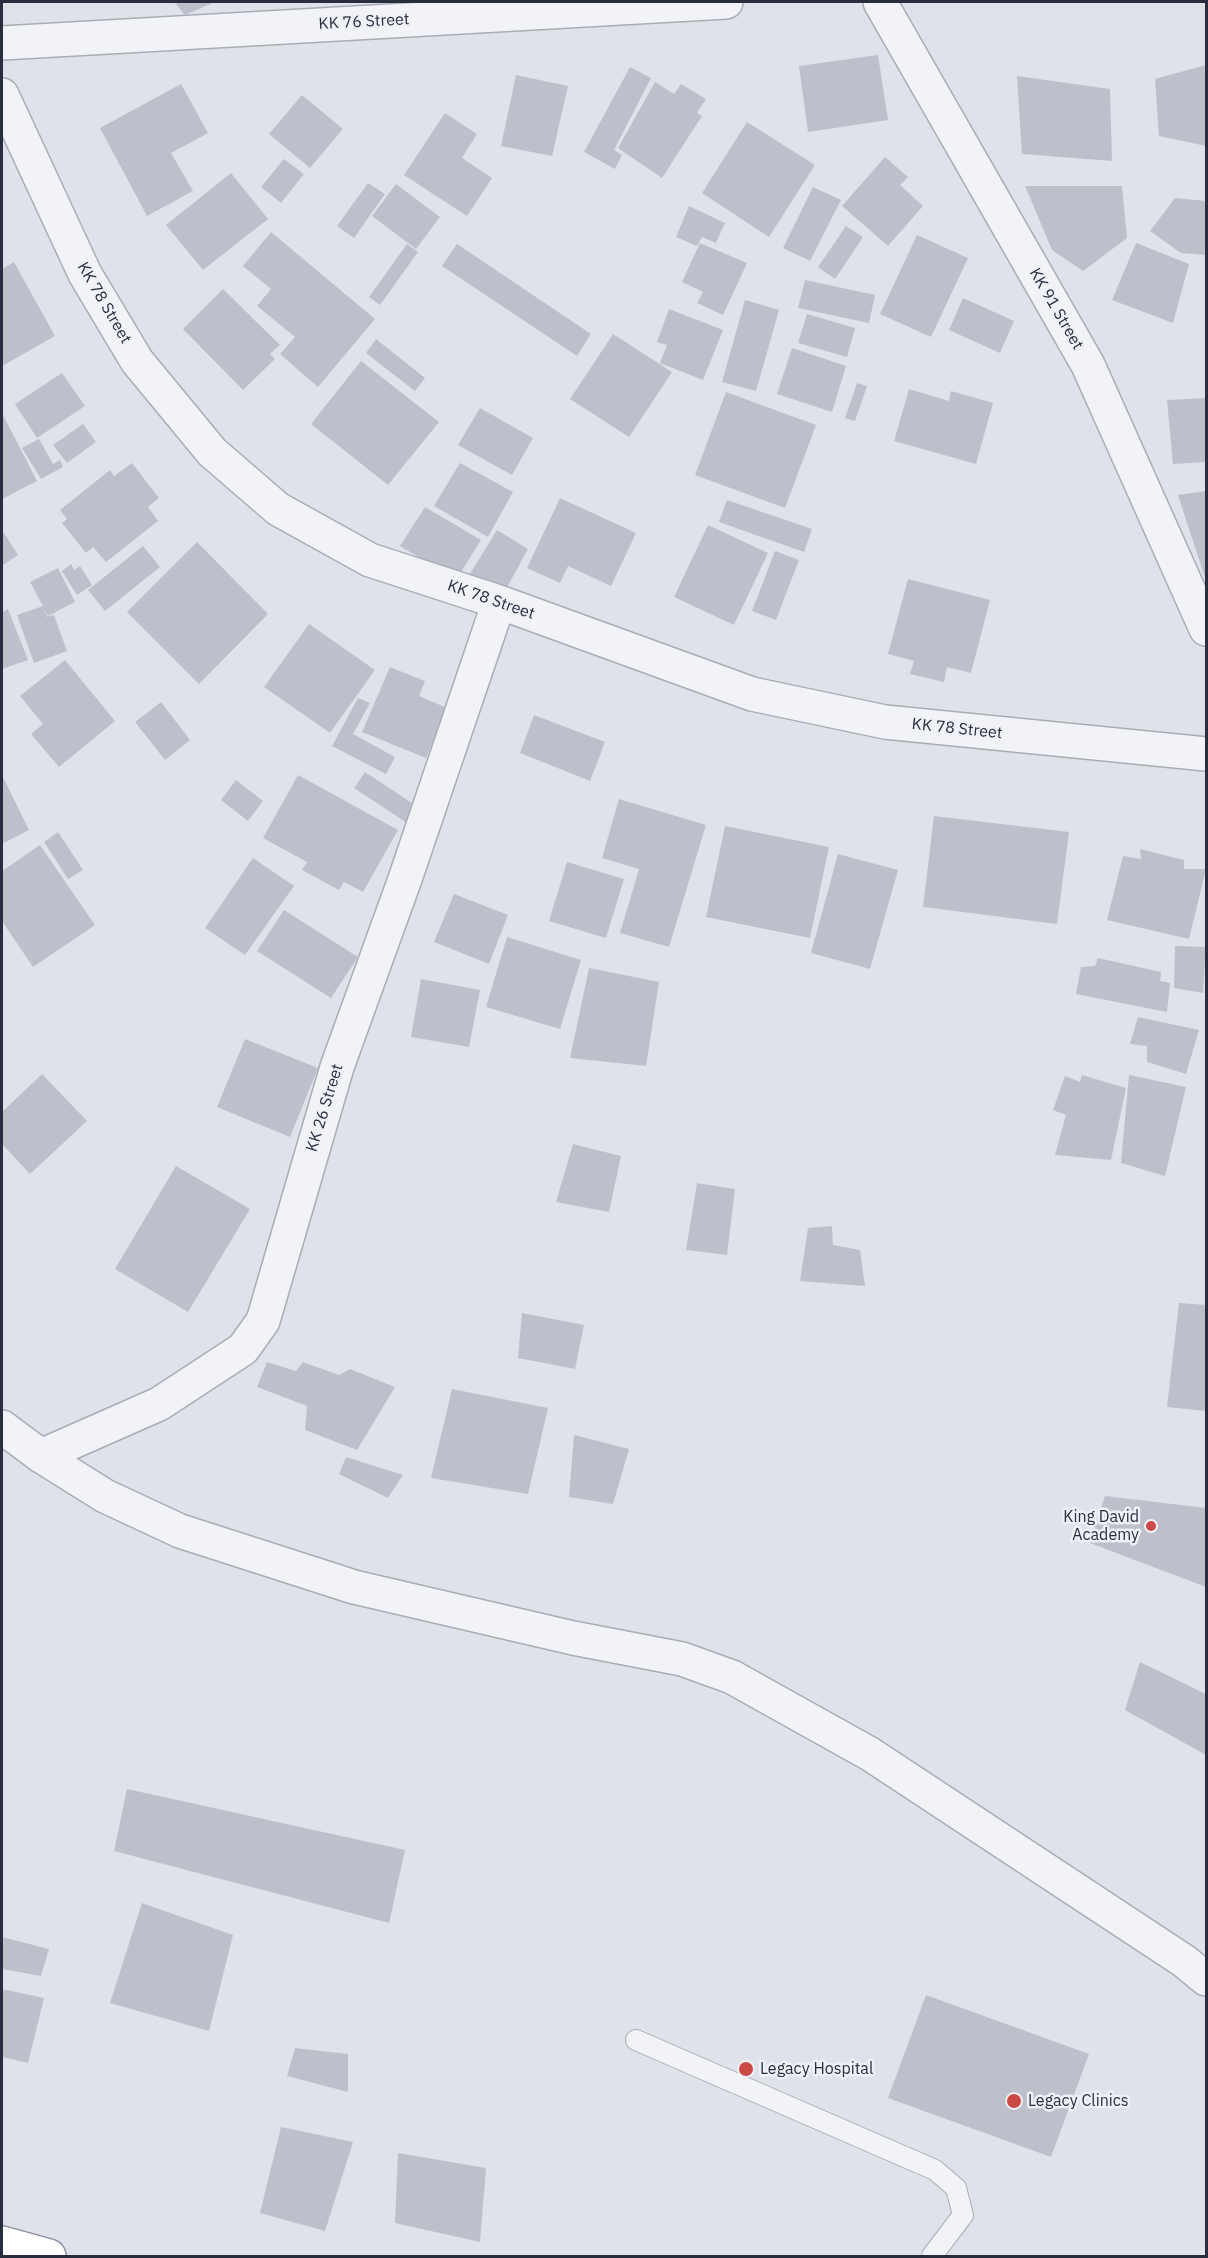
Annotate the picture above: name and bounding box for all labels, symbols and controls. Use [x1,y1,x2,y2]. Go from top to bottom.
street label: KK 76 Street [318,10,410,34]
street label: KK 78 Street [73,259,135,347]
street label: KK 91 Street [1025,265,1087,353]
street label: KK 78 Street [445,576,537,624]
street label: KK 78 Street [911,715,1003,743]
street label: KK 26 Street [303,1062,347,1154]
place label: King David Academy [1063,1507,1139,1545]
marker: King David Academy [1144,1519,1158,1533]
place label: Legacy Hospital [760,2059,873,2079]
marker: Legacy Hospital [737,2060,755,2078]
place label: Legacy Clinics [1028,2091,1129,2111]
marker: Legacy Clinics [1005,2092,1023,2110]

